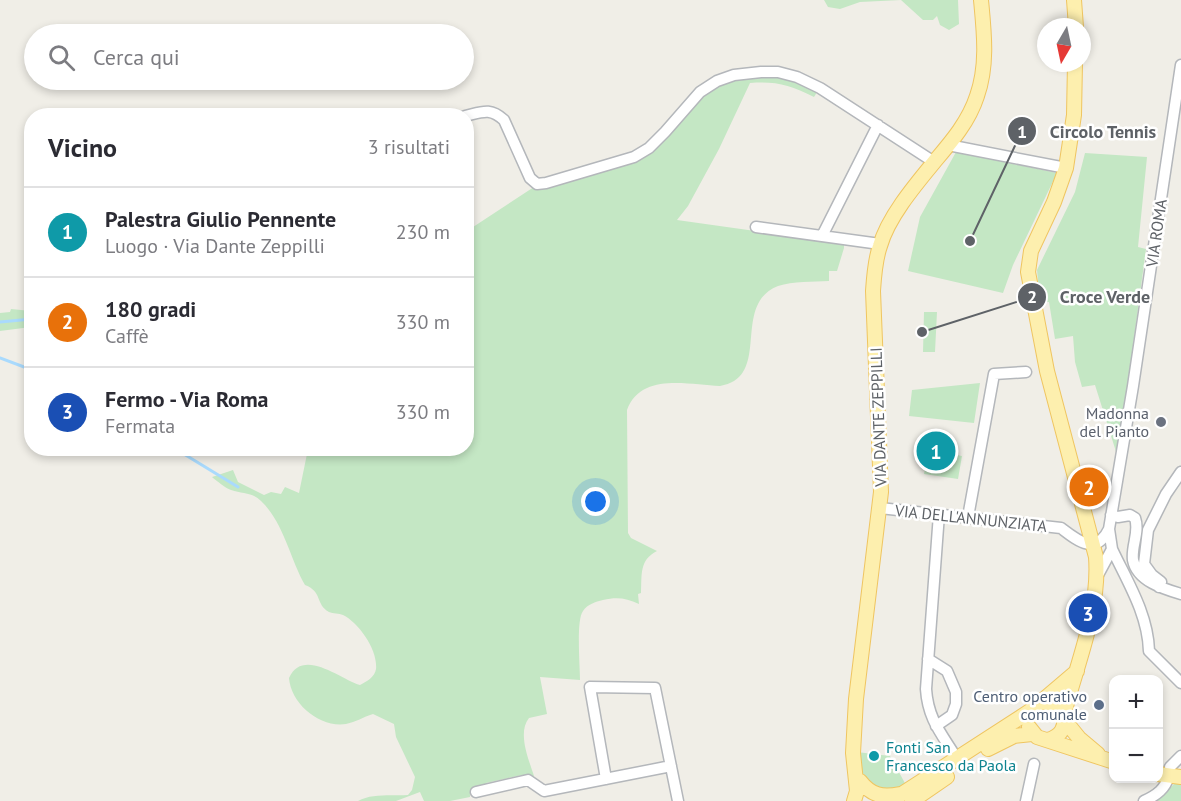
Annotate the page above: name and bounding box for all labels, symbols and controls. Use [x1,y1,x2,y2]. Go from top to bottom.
north arrow [1037,18,1091,72]
search box [24,24,474,90]
icon: search [45,41,78,74]
text: Cerca qui [93,43,180,71]
callout: Circolo Tennis [1007,113,1168,149]
text: 1 [1017,120,1027,143]
text: Circolo Tennis [1050,120,1157,143]
text: Vicino [48,131,117,164]
text: 3 risultati [368,134,450,160]
street label: VIA ROMA [1141,197,1171,269]
text: Palestra Giulio Pennente [105,205,336,233]
text: 1 [62,219,73,245]
text: 230 m [396,219,450,245]
text: Luogo · Via Dante Zeppilli [105,233,325,259]
callout: Croce Verde [1017,279,1162,315]
text: 2 [1027,285,1037,308]
text: Croce Verde [1060,285,1150,308]
text: 180 gradi [105,295,196,323]
text: 2 [62,309,73,335]
text: 330 m [396,309,450,335]
text: Caffè [105,323,149,349]
street label: VIA DANTE ZEPPILLI [866,347,890,488]
text: Fermo - Via Roma [105,385,269,413]
text: 3 [62,399,73,425]
text: 330 m [396,399,450,425]
place label: Madonna del Pianto [1080,403,1149,441]
text: Fermata [105,413,175,439]
marker: Madonna del Pianto [1154,415,1168,429]
pin: 1 [916,428,956,474]
pin: 2 [1070,464,1108,510]
your location [581,487,610,516]
street label: VIA DELL'ANNUNZIATA [893,500,1049,536]
pin: 3 [1068,590,1108,636]
map controls [1109,675,1163,783]
button: + [1109,675,1163,729]
place label: Centro operativo comunale [973,686,1087,724]
marker: Centro operativo comunale [1092,698,1106,712]
button: − [1109,729,1163,783]
place label: Fonti San Francesco da Paola [886,737,1016,775]
marker: Fonti San Francesco da Paola [867,749,881,763]

